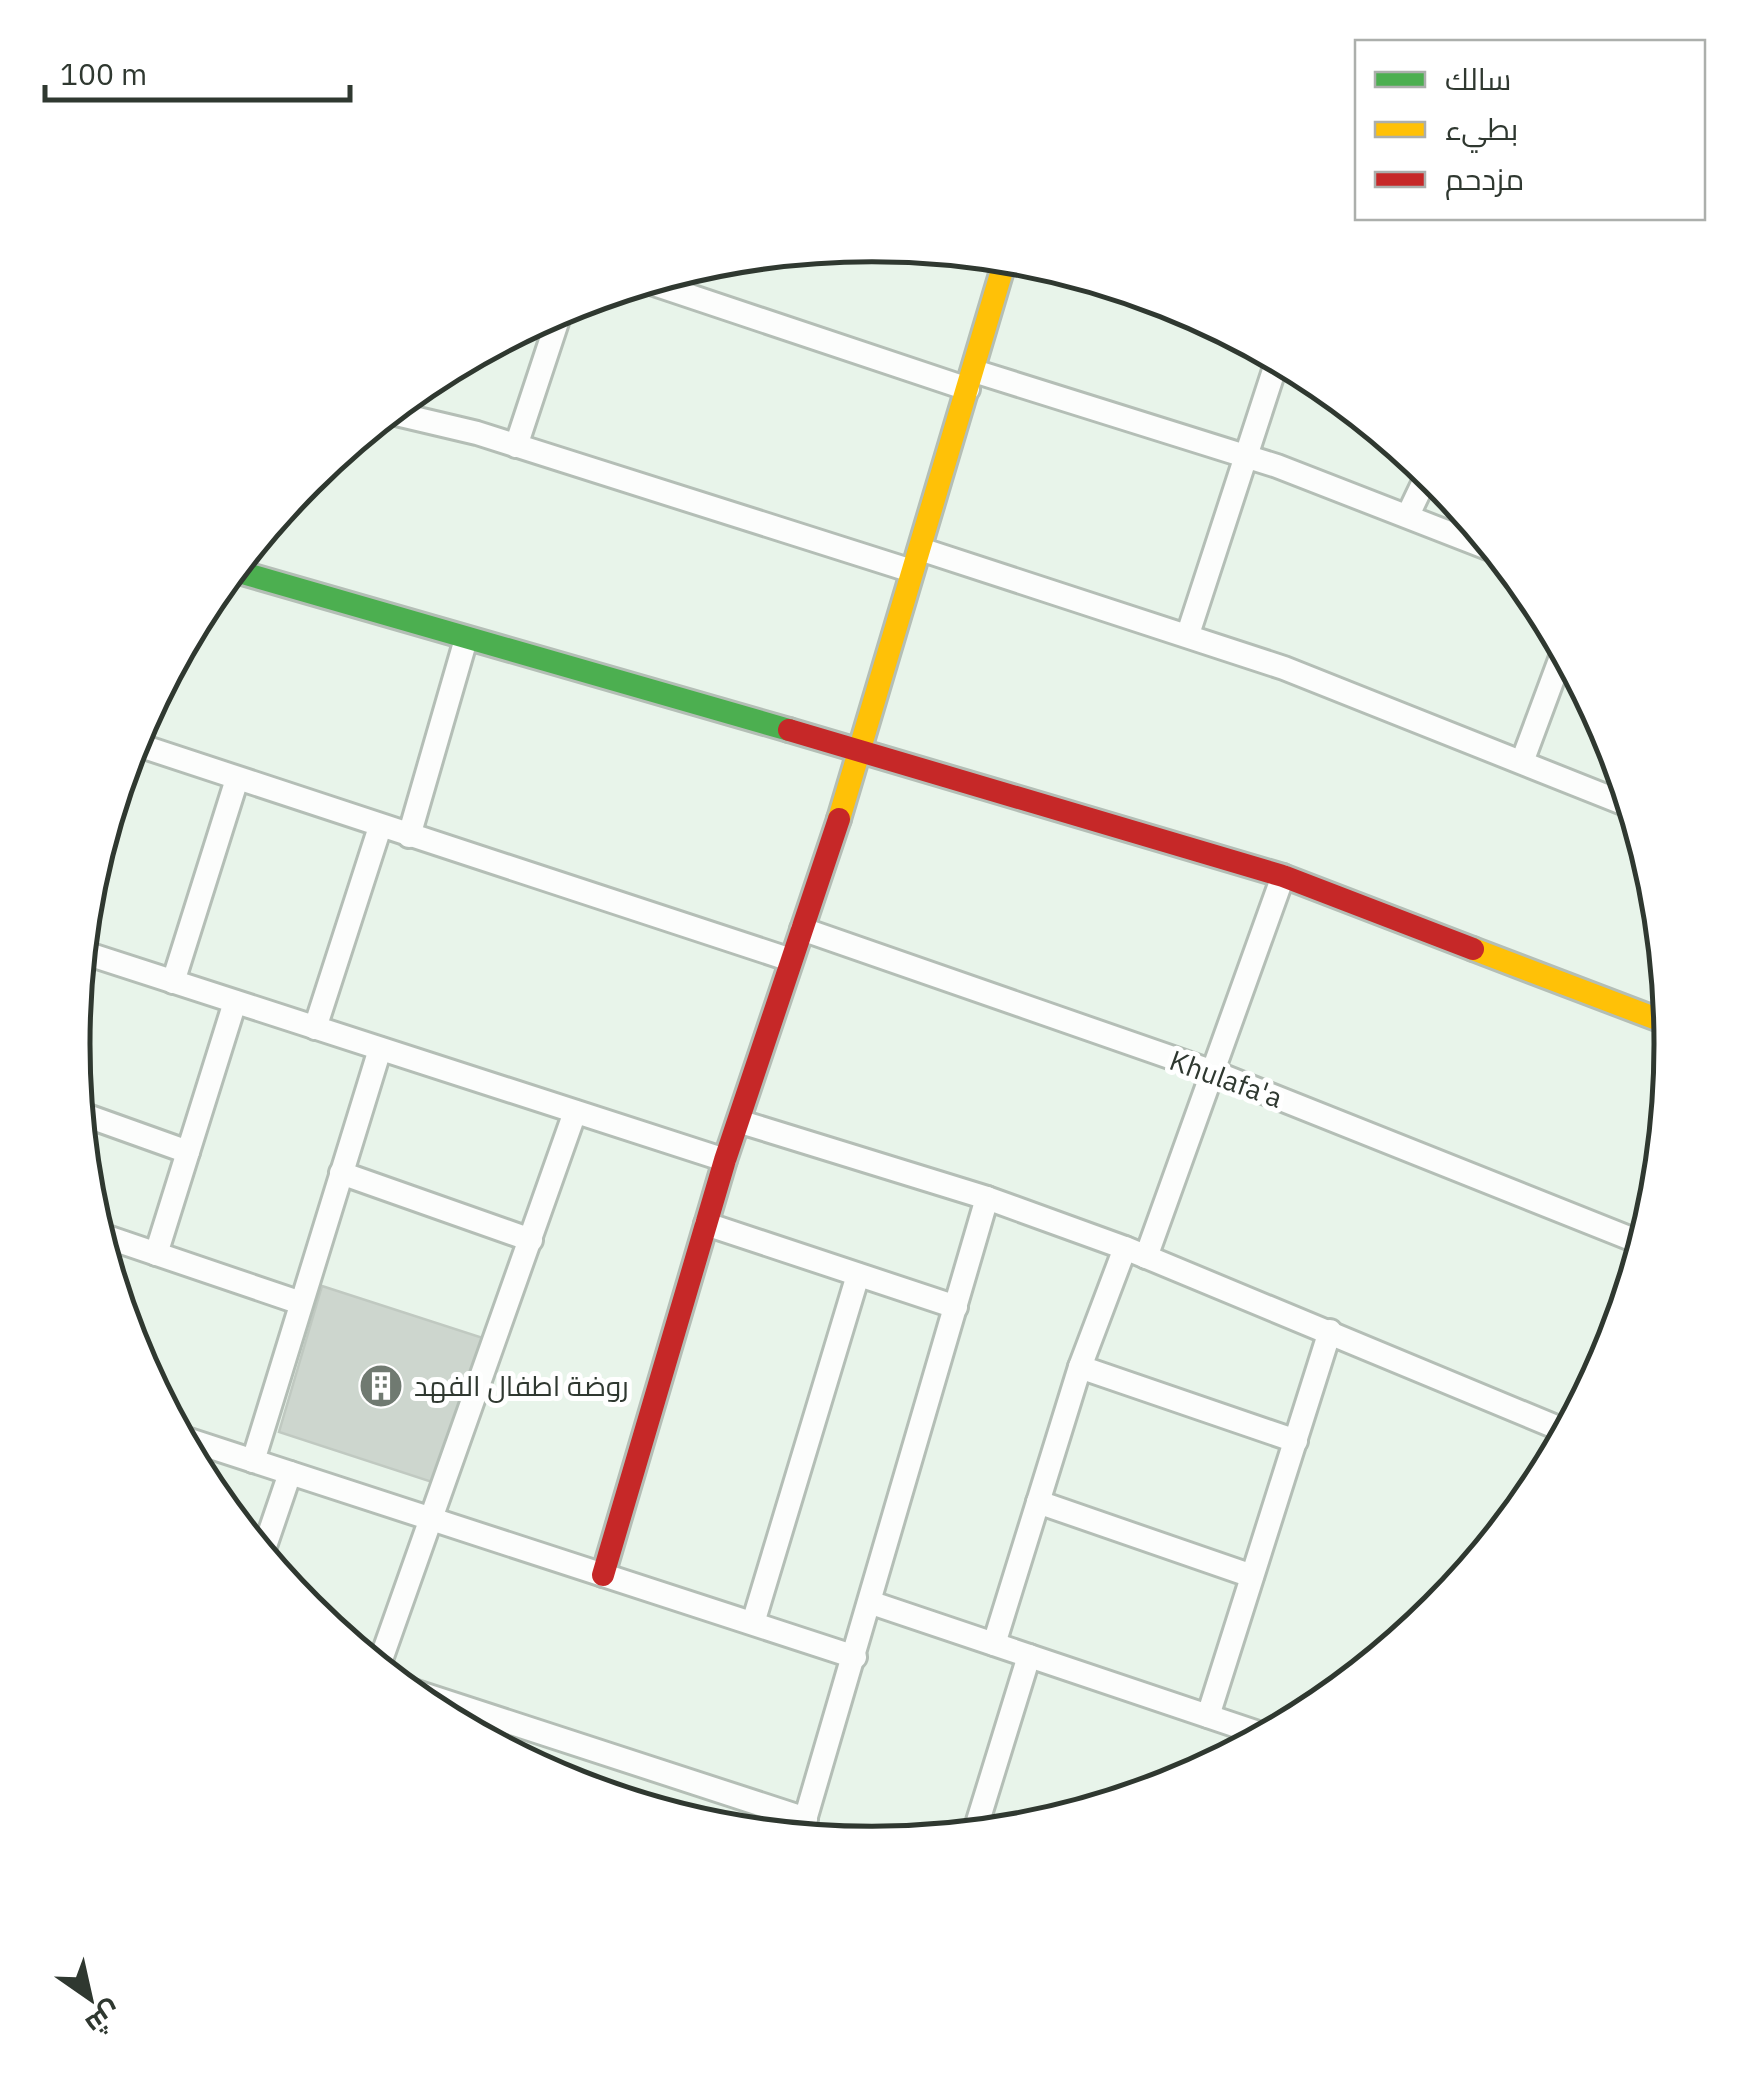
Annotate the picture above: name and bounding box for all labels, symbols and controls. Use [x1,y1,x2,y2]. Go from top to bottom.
scale bar [45,40,350,102]
legend [1355,40,1705,220]
text: 100 m [60,54,147,93]
text: سالك [1445,59,1511,98]
text: بطيء [1445,109,1518,153]
text: مزدحم [1445,159,1524,200]
street label: Khulafa'a [1165,1041,1288,1116]
building icon: روضة اطفال الفهد [358,1363,404,1409]
place label: روضة اطفال الفهد [414,1367,629,1404]
north arrow [40,1948,140,2048]
text: ش [79,1994,130,2045]

